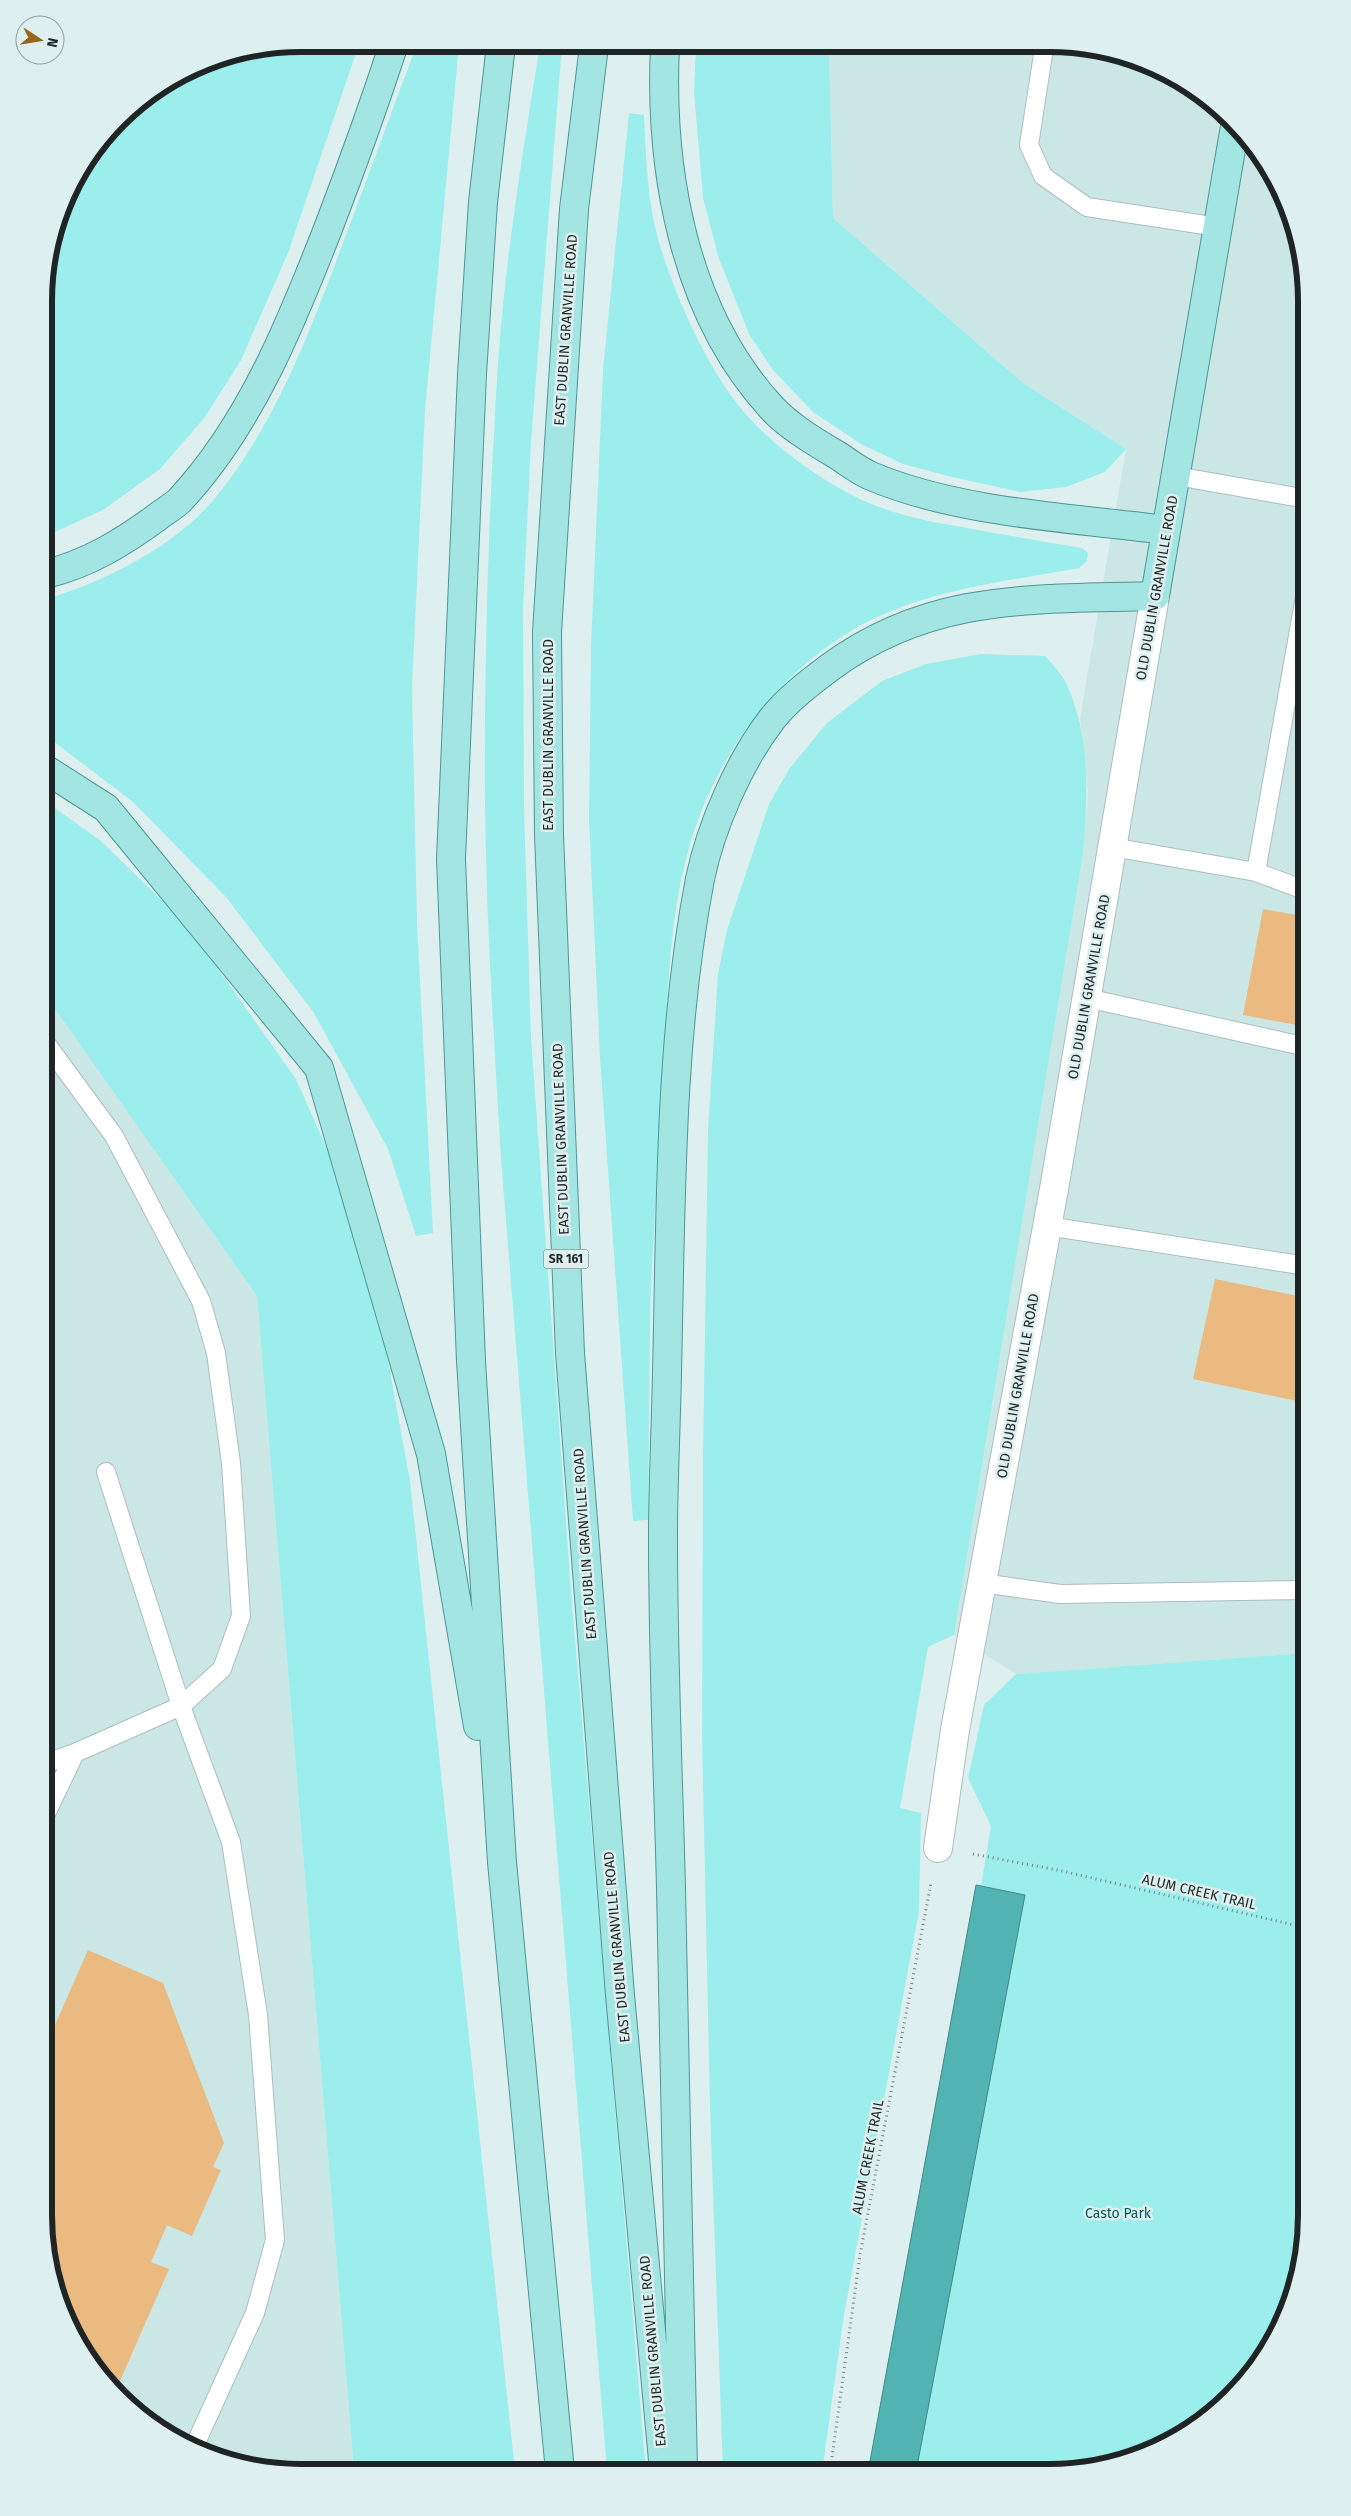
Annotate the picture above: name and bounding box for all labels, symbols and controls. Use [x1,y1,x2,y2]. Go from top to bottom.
north arrow [15,15,65,65]
text: N [43,36,62,49]
street label: EAST DUBLIN GRANVILLE ROAD [551,234,581,426]
street label: OLD DUBLIN GRANVILLE ROAD [1132,494,1182,682]
street label: EAST DUBLIN GRANVILLE ROAD [540,639,557,831]
street label: OLD DUBLIN GRANVILLE ROAD [1064,893,1114,1081]
street label: EAST DUBLIN GRANVILLE ROAD [549,1043,573,1235]
road number: SR 161 [544,1250,588,1268]
street label: OLD DUBLIN GRANVILLE ROAD [993,1292,1043,1480]
street label: EAST DUBLIN GRANVILLE ROAD [570,1448,600,1640]
street label: EAST DUBLIN GRANVILLE ROAD [600,1851,634,2043]
street label: ALUM CREEK TRAIL [1140,1871,1258,1913]
street label: ALUM CREEK TRAIL [849,2098,887,2216]
park label: Casto Park [1085,2205,1152,2222]
street label: EAST DUBLIN GRANVILLE ROAD [636,2255,670,2447]

